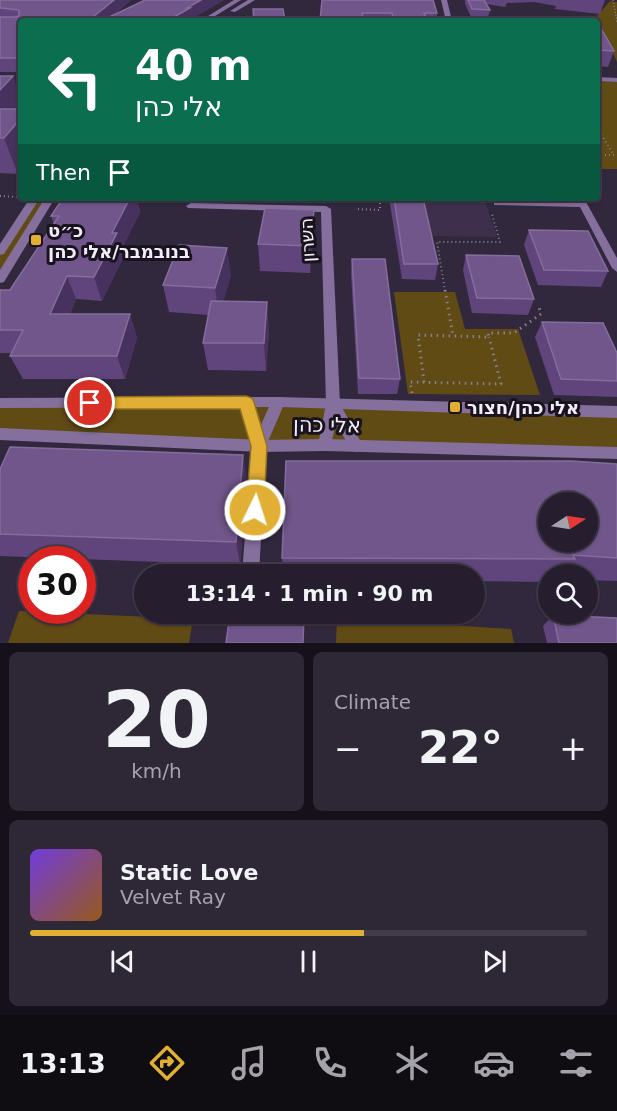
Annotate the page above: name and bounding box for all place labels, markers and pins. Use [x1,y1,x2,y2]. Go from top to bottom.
place label: כ״ט בנובמבר/אלי כהן [48,220,190,262]
marker: כ״ט בנובמבר/אלי כהן [29,233,43,247]
pin [64,377,115,428]
place label: אלי כהן/חצור [467,397,579,418]
marker: אלי כהן/חצור [448,400,462,414]

